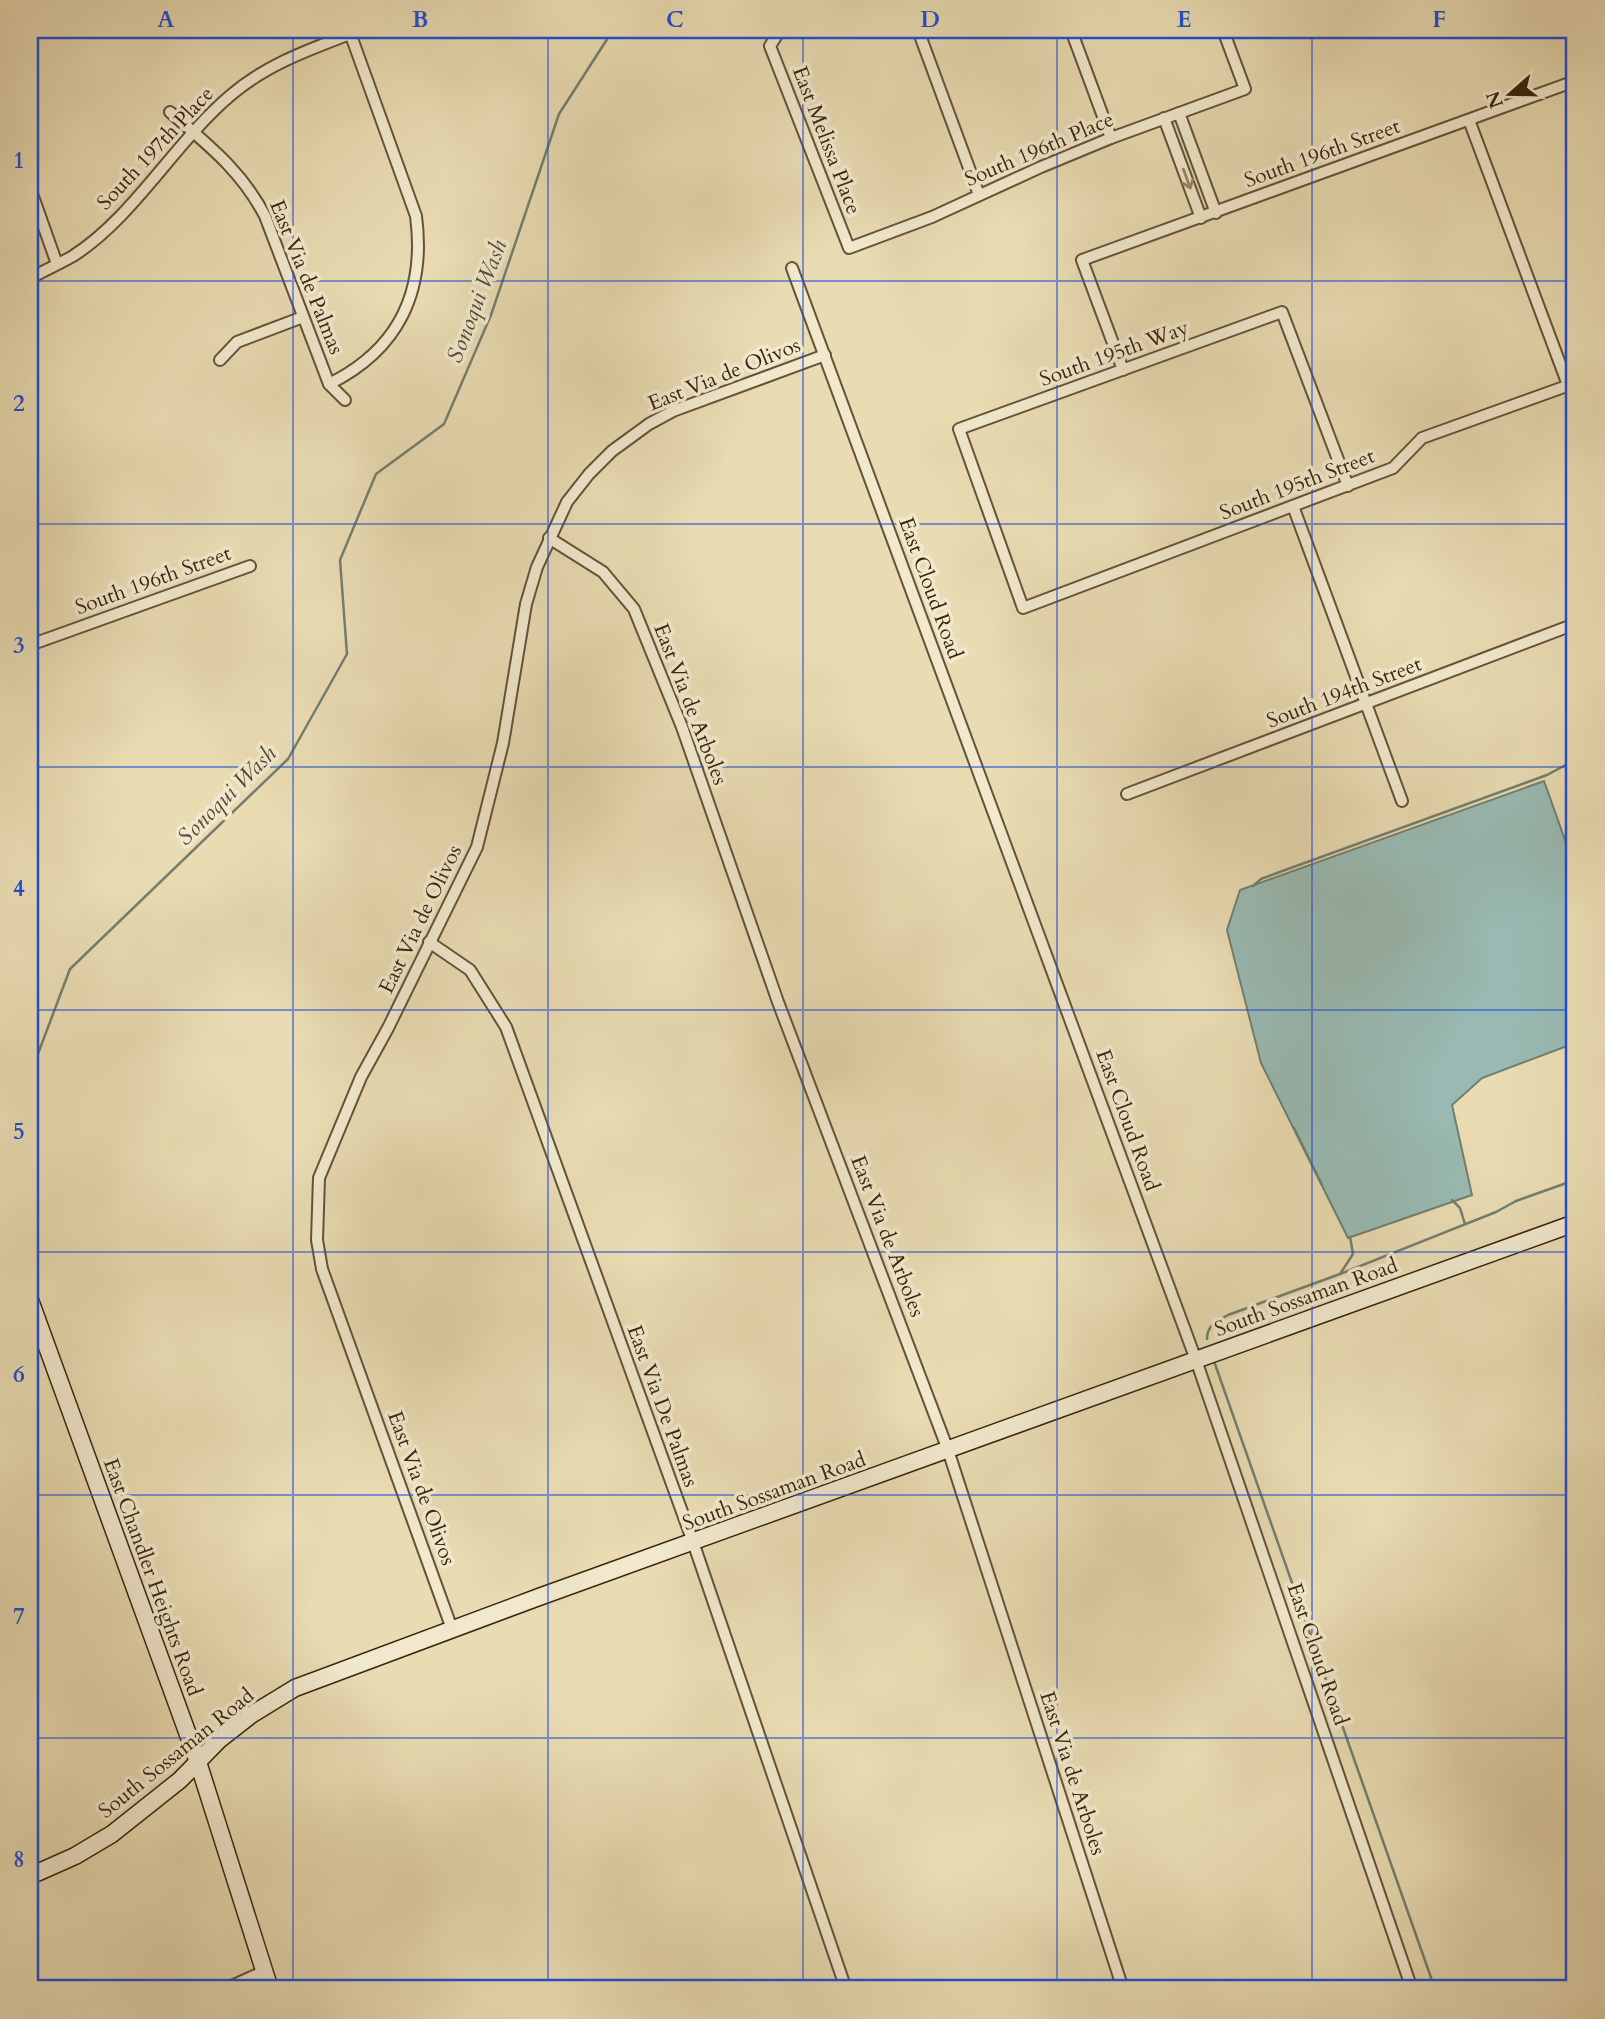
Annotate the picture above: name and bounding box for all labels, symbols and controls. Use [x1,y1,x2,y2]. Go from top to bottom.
text: A [157,4,175,35]
text: B [412,4,428,35]
text: C [666,4,684,35]
text: D [920,4,940,35]
text: E [1177,4,1191,35]
text: F [1432,4,1446,35]
north arrow [1476,60,1546,130]
street label: East Melissa Place [785,62,868,218]
street label: South 197th Place [90,80,220,216]
text: N [1480,87,1510,112]
street label: South 196th Place [960,105,1118,194]
street label: South 196th Street [1240,112,1404,195]
text: 1 [13,145,25,176]
one-way arrow [1181,167,1194,189]
street label: East Via de Palmas [262,196,351,359]
water label: Sonoqui Wash [439,235,514,367]
street label: South 195th Way [1036,313,1193,394]
street label: East Via de Olivos [644,331,805,418]
text: 2 [13,388,25,419]
street label: South 195th Street [1216,441,1379,527]
street label: East Cloud Road [891,513,970,663]
street label: South 196th Street [71,539,235,622]
street label: East Via de Arboles [646,619,735,789]
text: 3 [13,630,25,661]
street label: South 194th Street [1263,649,1426,735]
water label: Sonoqui Wash [170,739,283,852]
street label: East Via de Olivos [372,840,469,998]
text: 4 [13,873,25,904]
street label: East Cloud Road [1088,1045,1167,1195]
text: 5 [13,1116,25,1147]
street label: East Via de Arboles [843,1151,932,1321]
street label: South Sossaman Road [1211,1251,1402,1344]
street label: East Via De Palmas [620,1321,705,1491]
text: 6 [13,1359,25,1390]
street label: East Via de Olivos [380,1407,463,1569]
street label: South Sossaman Road [679,1445,870,1538]
street label: East Chandler Heights Road [96,1454,209,1700]
street label: East Cloud Road [1280,1579,1355,1729]
text: 7 [13,1601,25,1632]
street label: South Sossaman Road [92,1681,260,1825]
street label: East Via de Arboles [1032,1687,1113,1859]
text: 8 [13,1844,25,1875]

